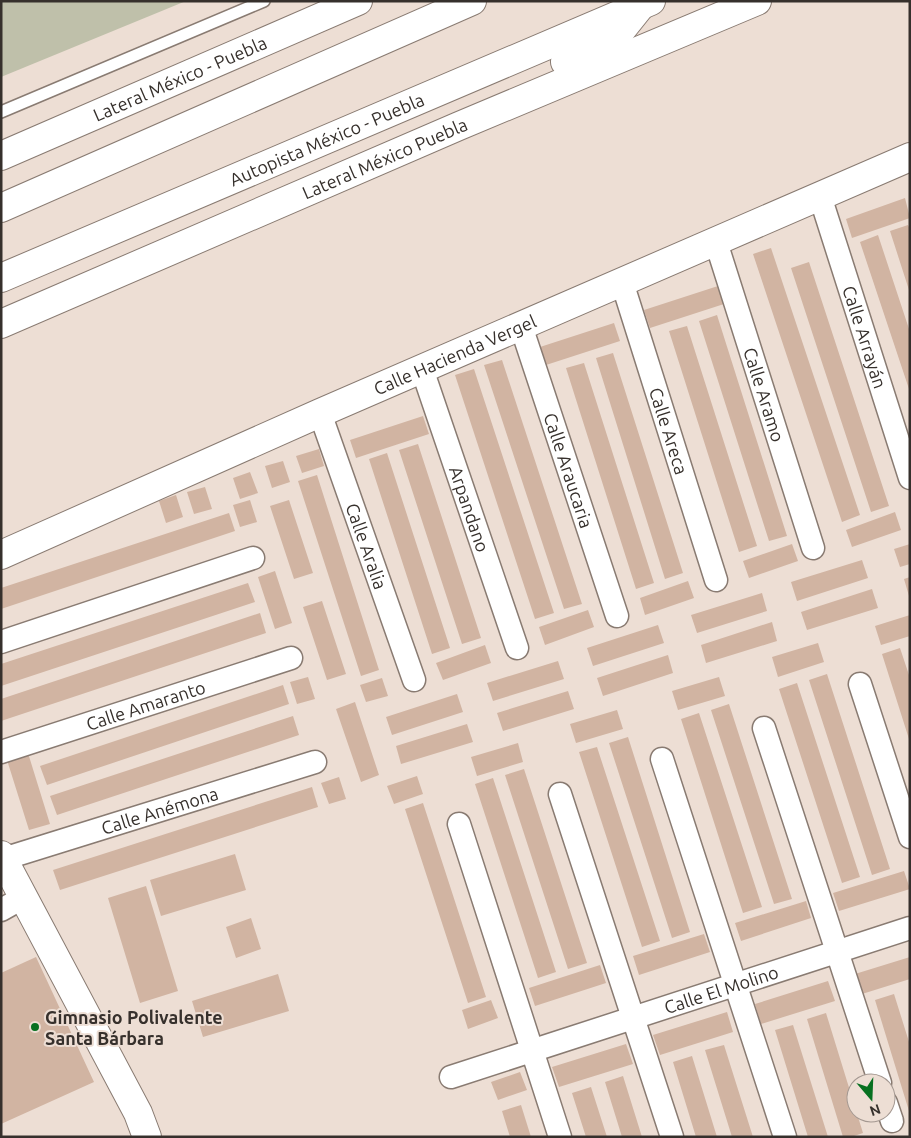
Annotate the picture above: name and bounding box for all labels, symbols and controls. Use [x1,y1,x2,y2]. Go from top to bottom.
street label: Lateral México - Puebla [90,32,270,125]
street label: Autopista México - Puebla [226,89,427,190]
street label: Lateral México Puebla [299,114,470,203]
street label: Calle Arrayán [839,283,891,391]
street label: Calle Hacienda Vergel [370,310,539,399]
street label: Calle Aramo [740,345,789,444]
street label: Calle Areca [646,385,692,477]
street label: Calle Araucaria [540,410,597,530]
street label: Arpandano [446,464,494,555]
street label: Calle Aralia [342,500,391,592]
street label: Calle Amaranto [83,676,208,734]
street label: Calle Anémona [99,783,221,838]
street label: Calle El Molino [662,961,781,1017]
place label: Gimnasio Polivalente Santa Bárbara [45,1007,223,1048]
marker: Gimnasio Polivalente Santa Bárbara [29,1021,41,1033]
north arrow [846,1073,896,1123]
text: N [868,1101,883,1120]

